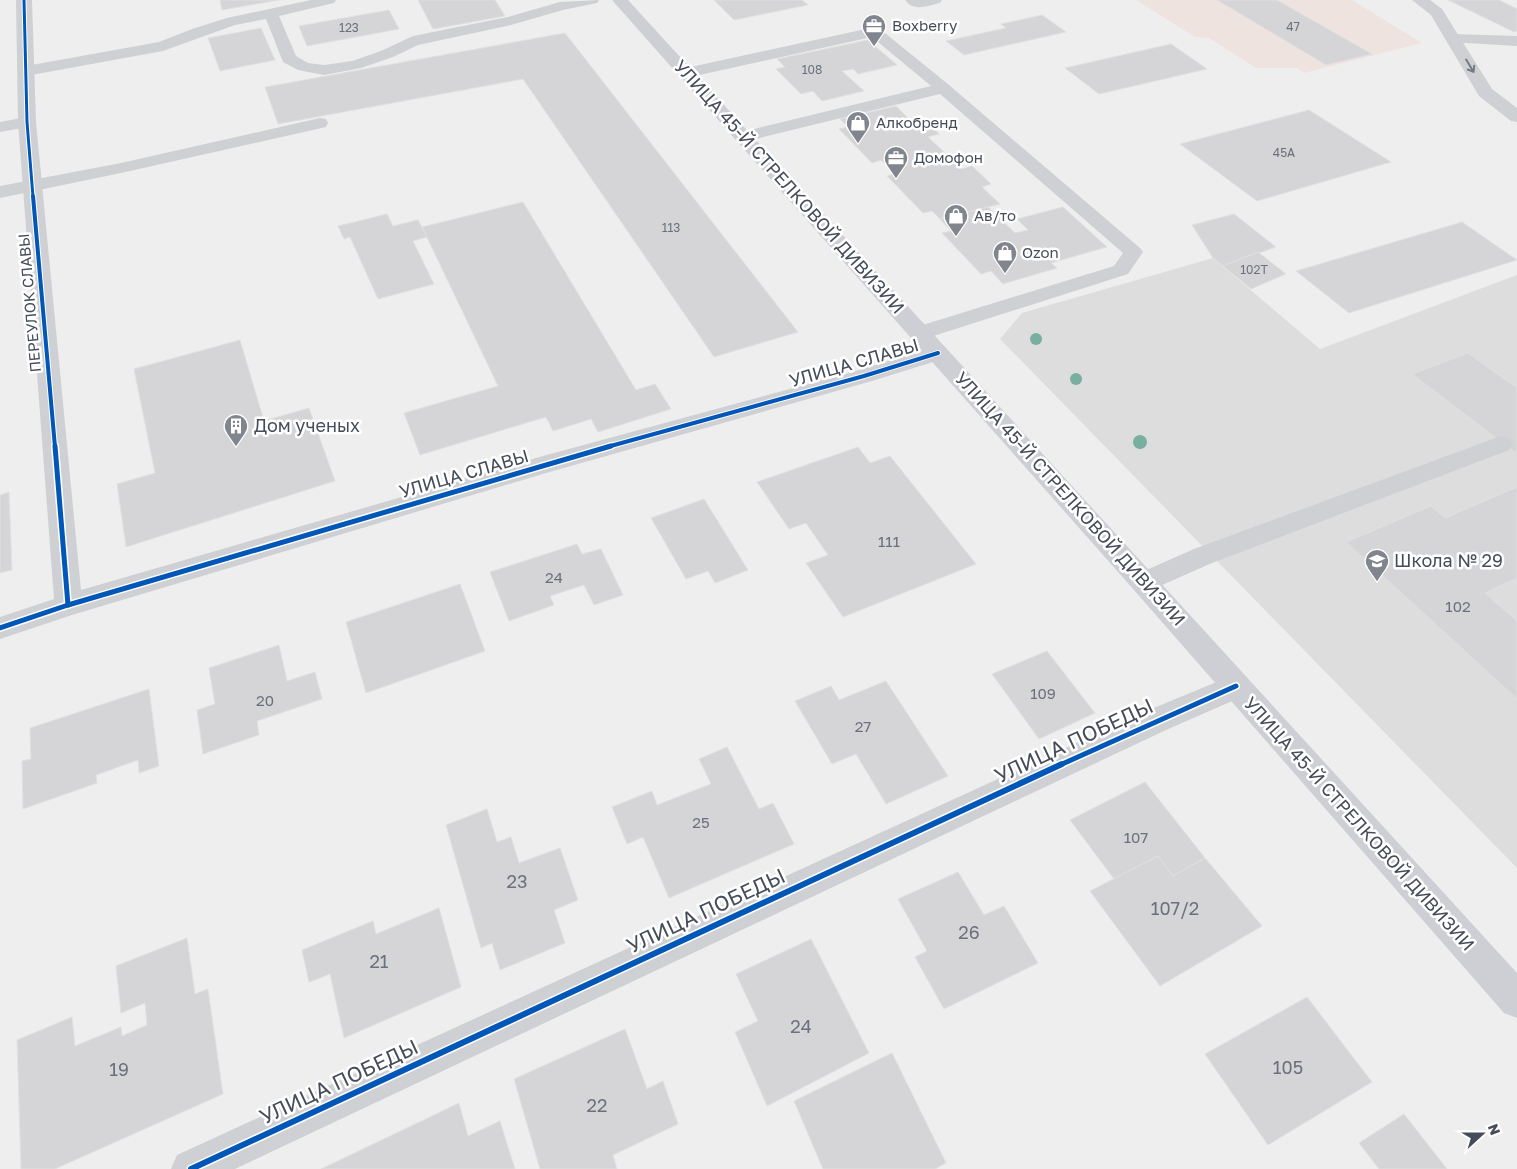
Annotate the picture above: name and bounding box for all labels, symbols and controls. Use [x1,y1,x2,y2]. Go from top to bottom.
office icon: Boxberry [861,13,887,47]
place label: Boxberry [892,16,958,34]
house number: 47 [1286,19,1300,34]
house number: 123 [339,20,359,35]
street label: УЛИЦА 45-Й СТРЕЛКОВОЙ ДИВИЗИИ [670,55,910,318]
one-way arrow [1465,58,1475,72]
house number: 108 [802,62,822,77]
shop icon: Алкобренд [845,110,871,144]
place label: Алкобренд [876,113,958,131]
office icon: Домофон [883,145,909,179]
house number: 45А [1273,145,1295,160]
place label: Домофон [914,148,983,166]
shop icon: Ав/то [943,203,969,237]
place label: Ав/то [974,206,1016,224]
house number: 113 [662,220,680,235]
street label: ПЕРЕУЛОК СЛАВЫ [14,233,44,373]
shop icon: Ozon [992,240,1018,274]
place label: Ozon [1022,243,1059,261]
house number: 102Т [1240,262,1268,277]
street label: УЛИЦА СЛАВЫ [786,333,921,391]
street label: УЛИЦА 45-Й СТРЕЛКОВОЙ ДИВИЗИИ [951,367,1191,630]
building icon: Дом ученых [223,413,249,447]
place label: Дом ученых [254,414,360,436]
street label: УЛИЦА СЛАВЫ [396,444,531,502]
house number: 111 [878,532,900,550]
school or university icon: Школа № 29 [1364,548,1390,582]
place label: Школа № 29 [1394,549,1503,571]
house number: 24 [545,568,563,586]
house number: 102 [1445,597,1471,615]
house number: 109 [1030,684,1056,702]
house number: 20 [256,691,274,709]
street label: УЛИЦА ПОБЕДЫ [990,692,1157,788]
street label: УЛИЦА 45-Й СТРЕЛКОВОЙ ДИВИЗИИ [1240,692,1480,955]
house number: 27 [855,717,871,735]
house number: 25 [692,813,710,831]
house number: 107 [1124,828,1148,846]
street label: УЛИЦА ПОБЕДЫ [622,862,789,958]
house number: 23 [507,870,527,892]
house number: 107/2 [1151,897,1199,919]
house number: 26 [958,921,980,943]
house number: 21 [369,950,389,972]
house number: 24 [790,1015,812,1037]
street label: УЛИЦА ПОБЕДЫ [255,1033,422,1129]
house number: 105 [1273,1056,1303,1078]
house number: 19 [109,1058,129,1080]
house number: 22 [587,1094,607,1116]
north arrow [1457,1109,1507,1159]
text: N [1485,1121,1504,1137]

